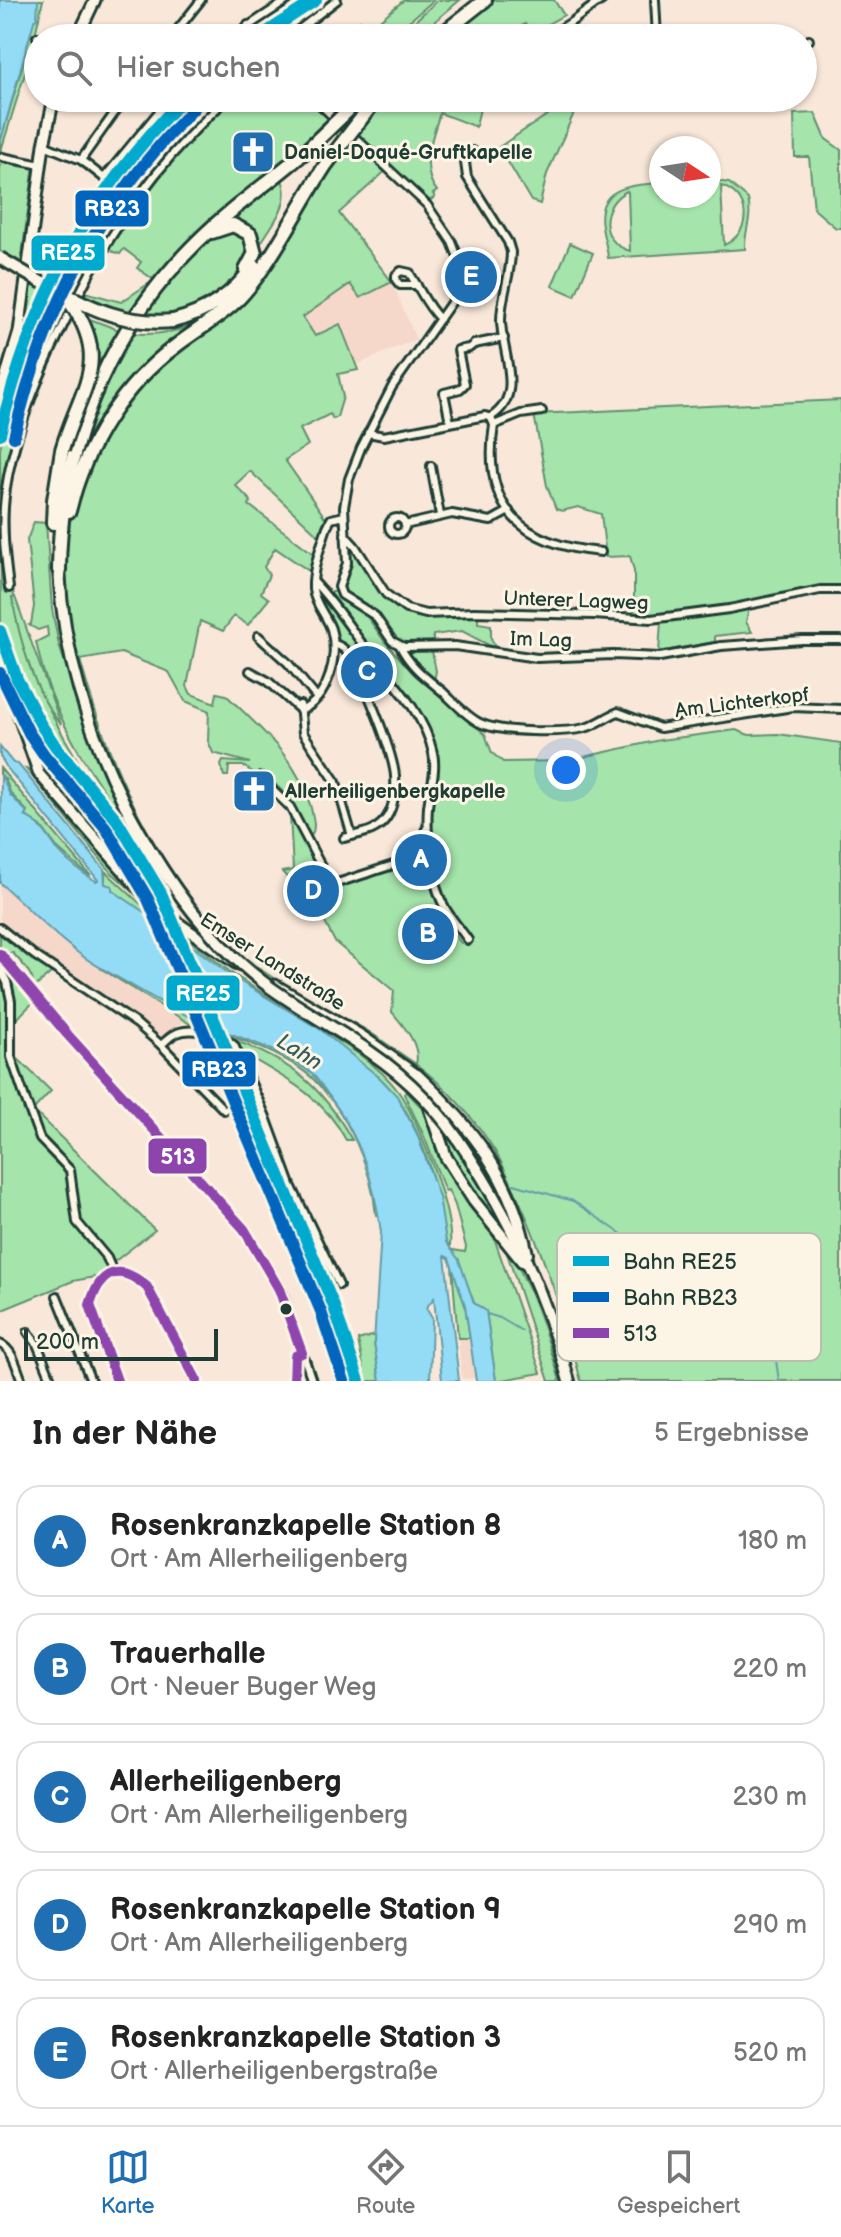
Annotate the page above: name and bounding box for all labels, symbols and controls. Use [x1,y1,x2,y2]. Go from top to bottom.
search box [24,24,817,112]
icon: search [52,46,96,90]
text: Hier suchen [116,50,281,86]
church icon: Daniel-Doqué-Gruftkapelle [229,128,277,176]
north arrow [649,136,721,208]
place label: Daniel-Doqué-Gruftkapelle [284,141,532,165]
line badge: RB23 [74,189,150,228]
text: RB23 [84,196,140,223]
line badge: RE25 [30,234,106,272]
text: RE25 [40,240,96,267]
pin: E [445,247,497,307]
street label: Unterer Lagweg [503,586,649,616]
street label: Im Lag [510,627,572,653]
pin: C [341,642,393,702]
street label: Am Lichterkopf [674,683,811,723]
your location [546,750,586,790]
church icon: Allerheiligenbergkapelle [230,767,278,815]
place label: Allerheiligenbergkapelle [284,780,506,804]
pin: A [395,830,447,890]
pin: D [287,861,339,921]
pin: B [402,904,454,964]
street label: Emser Landstraße [196,908,349,1016]
line badge: RE25 [165,974,241,1012]
text: RE25 [175,981,231,1008]
water label: Lahn [272,1028,327,1077]
line badge: RB23 [181,1050,257,1088]
text: RB23 [191,1057,247,1084]
line badge: 513 [147,1137,208,1175]
text: 513 [161,1144,196,1171]
legend [557,1233,821,1361]
text: Bahn RE25 [623,1249,737,1276]
text: Bahn RB23 [623,1285,738,1312]
unlabelled marker [278,1301,294,1317]
text: 513 [623,1321,658,1348]
scale bar [24,1325,218,1361]
text: 200 m [36,1329,99,1356]
text: In der Nähe [32,1413,217,1454]
text: 5 Ergebnisse [654,1418,809,1449]
text: Rosenkranzkapelle Station 8 [110,1508,502,1544]
text: A [52,1526,68,1557]
text: 180 m [738,1526,807,1557]
text: Ort · Am Allerheiligenberg [110,1544,408,1575]
text: Trauerhalle [110,1636,266,1672]
text: B [51,1654,69,1685]
text: 220 m [733,1654,807,1685]
text: Ort · Neuer Buger Weg [110,1672,376,1703]
text: Allerheiligenberg [110,1764,342,1800]
text: C [51,1782,69,1813]
text: 230 m [732,1782,807,1813]
text: Ort · Am Allerheiligenberg [110,1800,408,1831]
text: Rosenkranzkapelle Station 9 [110,1892,501,1928]
text: D [51,1910,69,1941]
text: 290 m [733,1910,807,1941]
text: Ort · Am Allerheiligenberg [110,1928,408,1959]
text: Rosenkranzkapelle Station 3 [110,2020,501,2056]
text: E [52,2038,68,2069]
text: 520 m [733,2038,807,2069]
text: Ort · Allerheiligenbergstraße [110,2056,438,2087]
tab: Karte [101,2145,155,2220]
tab: Route [356,2145,415,2220]
tab: Gespeichert [617,2145,740,2220]

